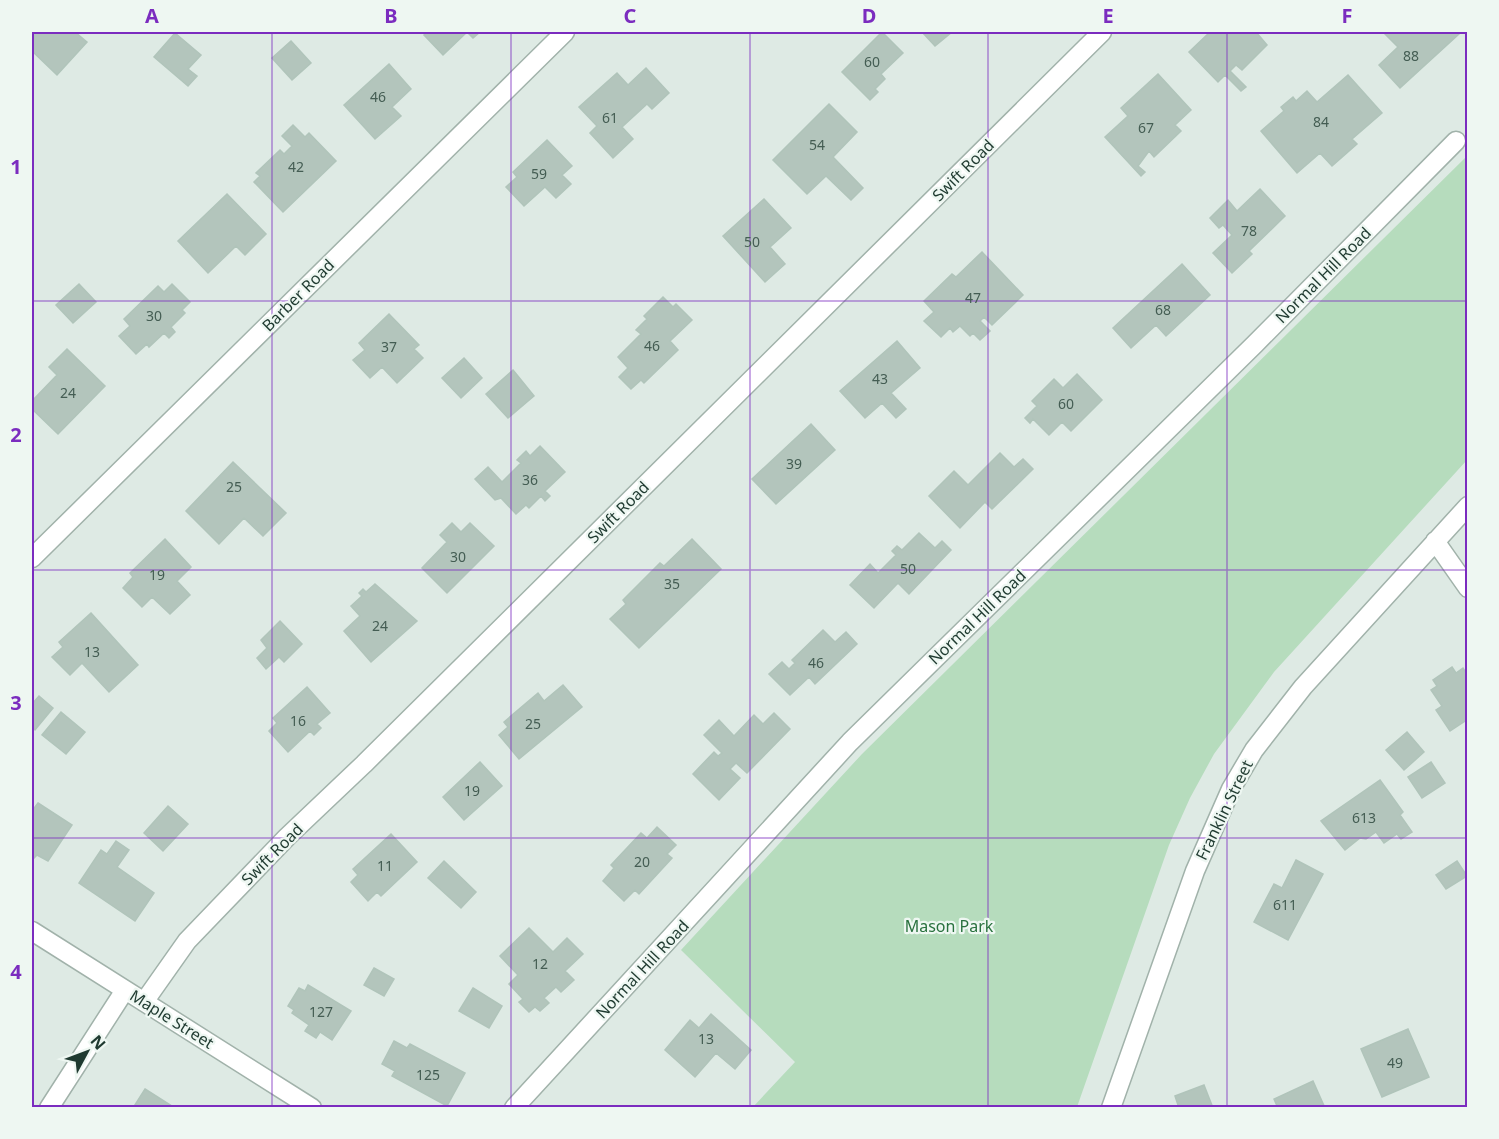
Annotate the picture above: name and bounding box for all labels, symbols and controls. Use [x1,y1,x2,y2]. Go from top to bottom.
text: A [145,2,159,29]
text: B [384,2,398,29]
text: C [624,2,637,29]
text: D [862,2,876,29]
text: E [1102,2,1114,29]
text: F [1342,2,1352,29]
house number: 88 [1403,46,1419,65]
house number: 60 [864,52,880,71]
house number: 46 [370,87,386,106]
house number: 61 [602,108,618,127]
house number: 84 [1313,112,1329,131]
house number: 67 [1138,118,1154,137]
street label: Swift Road [927,134,999,206]
house number: 54 [809,135,825,154]
text: 1 [10,153,22,180]
house number: 42 [288,157,304,176]
house number: 59 [531,164,547,183]
house number: 78 [1241,221,1257,240]
street label: Normal Hill Road [1270,222,1376,328]
house number: 50 [744,232,760,251]
street label: Barber Road [257,254,339,336]
house number: 47 [965,288,981,307]
house number: 68 [1155,300,1171,319]
house number: 30 [146,306,162,325]
house number: 46 [644,336,660,355]
house number: 37 [381,337,397,356]
house number: 43 [872,369,888,388]
house number: 24 [60,383,76,402]
house number: 60 [1058,394,1074,413]
text: 2 [10,421,22,448]
house number: 39 [786,454,802,473]
house number: 36 [522,470,538,489]
street label: Swift Road [582,476,654,548]
house number: 25 [226,477,242,496]
house number: 30 [450,547,466,566]
house number: 50 [900,559,916,578]
house number: 19 [149,565,165,584]
street label: Normal Hill Road [923,565,1031,669]
house number: 35 [664,574,680,593]
house number: 24 [372,616,388,635]
house number: 13 [84,642,100,661]
house number: 46 [808,653,824,672]
text: 3 [10,689,22,716]
house number: 16 [290,711,306,730]
house number: 25 [525,714,541,733]
street label: Franklin Street [1190,756,1258,864]
house number: 19 [464,781,480,800]
house number: 613 [1352,808,1376,827]
street label: Swift Road [236,818,308,890]
house number: 20 [634,852,650,871]
house number: 11 [377,856,393,875]
house number: 611 [1273,895,1297,914]
street label: Normal Hill Road [590,915,694,1023]
park label: Mason Park [905,915,994,937]
house number: 12 [532,954,548,973]
text: 4 [10,958,22,985]
street label: Maple Street [126,984,218,1054]
house number: 127 [309,1002,333,1021]
north arrow [57,1022,117,1082]
house number: 13 [698,1029,714,1048]
text: N [86,1030,111,1054]
house number: 49 [1387,1053,1403,1072]
house number: 125 [416,1065,440,1084]

